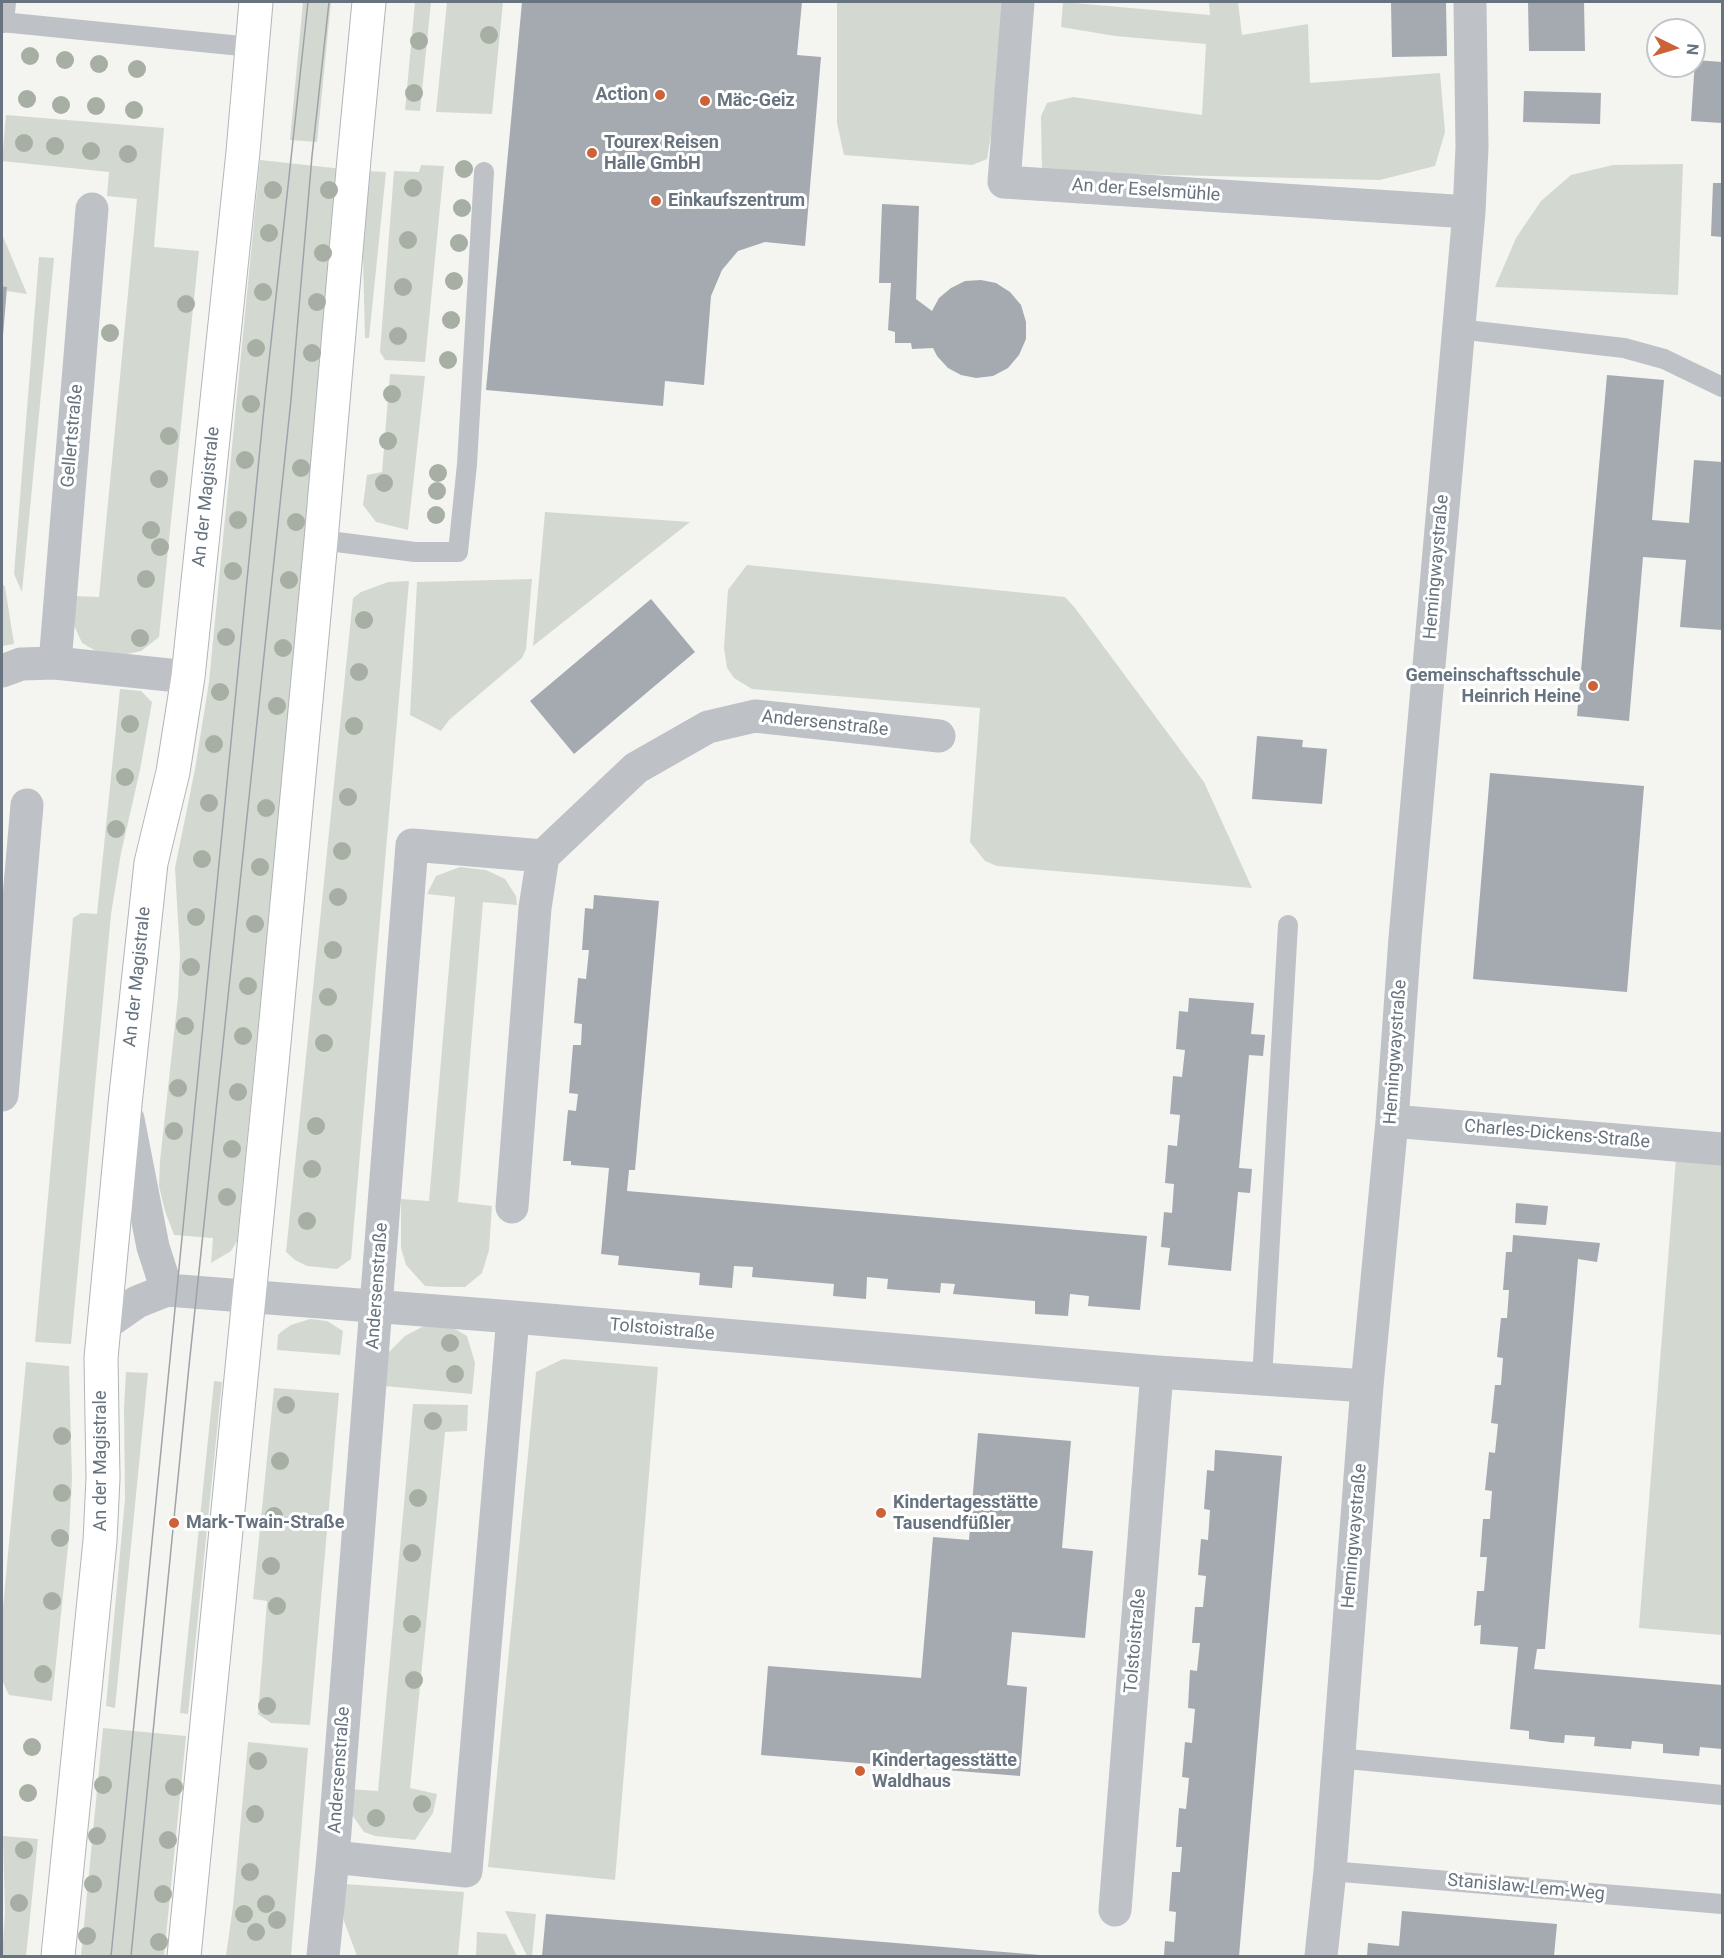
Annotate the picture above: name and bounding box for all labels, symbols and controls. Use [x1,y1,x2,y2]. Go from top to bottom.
north arrow [1646,18,1706,78]
text: N [1682,43,1702,56]
place label: Action [595,84,648,106]
marker: Action [653,88,667,102]
place label: Mäc-Geiz [717,90,795,112]
marker: Mäc-Geiz [698,94,712,108]
place label: Tourex Reisen Halle GmbH [604,132,719,174]
marker: Tourex Reisen Halle GmbH [585,146,599,160]
street label: An der Eselsmühle [1071,175,1221,207]
place label: Einkaufszentrum [668,190,805,212]
marker: Einkaufszentrum [649,194,663,208]
street label: Gellertstraße [58,384,88,488]
street label: An der Magistrale [189,426,225,568]
street label: Hemingwaystraße [1420,494,1454,640]
place label: Gemeinschaftsschule Heinrich Heine [1405,665,1581,708]
marker: Gemeinschaftsschule Heinrich Heine [1586,679,1600,693]
street label: Andersenstraße [761,707,889,741]
street label: An der Magistrale [120,906,156,1048]
street label: Hemingwaystraße [1380,979,1412,1125]
street label: Charles-Dickens-Straße [1463,1116,1651,1154]
street label: Andersenstraße [363,1222,393,1350]
street label: Tolstoistraße [609,1315,715,1345]
street label: An der Magistrale [90,1390,112,1532]
street label: Hemingwaystraße [1338,1463,1372,1609]
place label: Kindertagesstätte Tausendfüßler [893,1492,1038,1534]
marker: Kindertagesstätte Tausendfüßler [874,1506,888,1520]
place label: Mark-Twain-Straße [186,1512,344,1534]
marker: Mark-Twain-Straße [167,1516,181,1530]
street label: Tolstoistraße [1121,1588,1151,1694]
street label: Andersenstraße [325,1706,355,1834]
place label: Kindertagesstätte Waldhaus [872,1750,1017,1792]
marker: Kindertagesstätte Waldhaus [853,1764,867,1778]
street label: Stanislaw-Lem-Weg [1446,1870,1606,1906]

